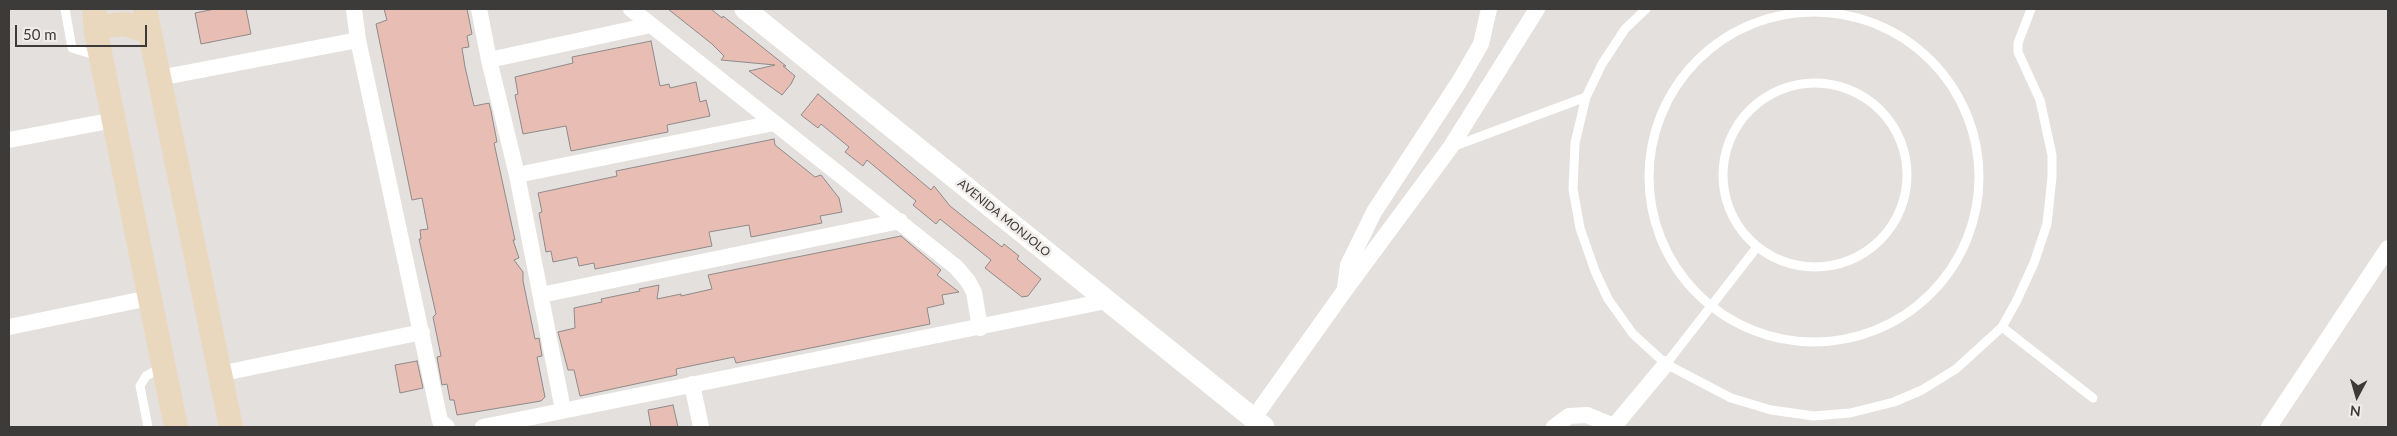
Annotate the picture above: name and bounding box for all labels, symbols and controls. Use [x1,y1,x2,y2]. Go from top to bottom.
scale bar [18,15,150,47]
text: 50 m [23,25,57,43]
street label: AVENIDA MONJOLO [955,176,1053,260]
north arrow [2332,371,2382,421]
text: N [2349,402,2362,420]

